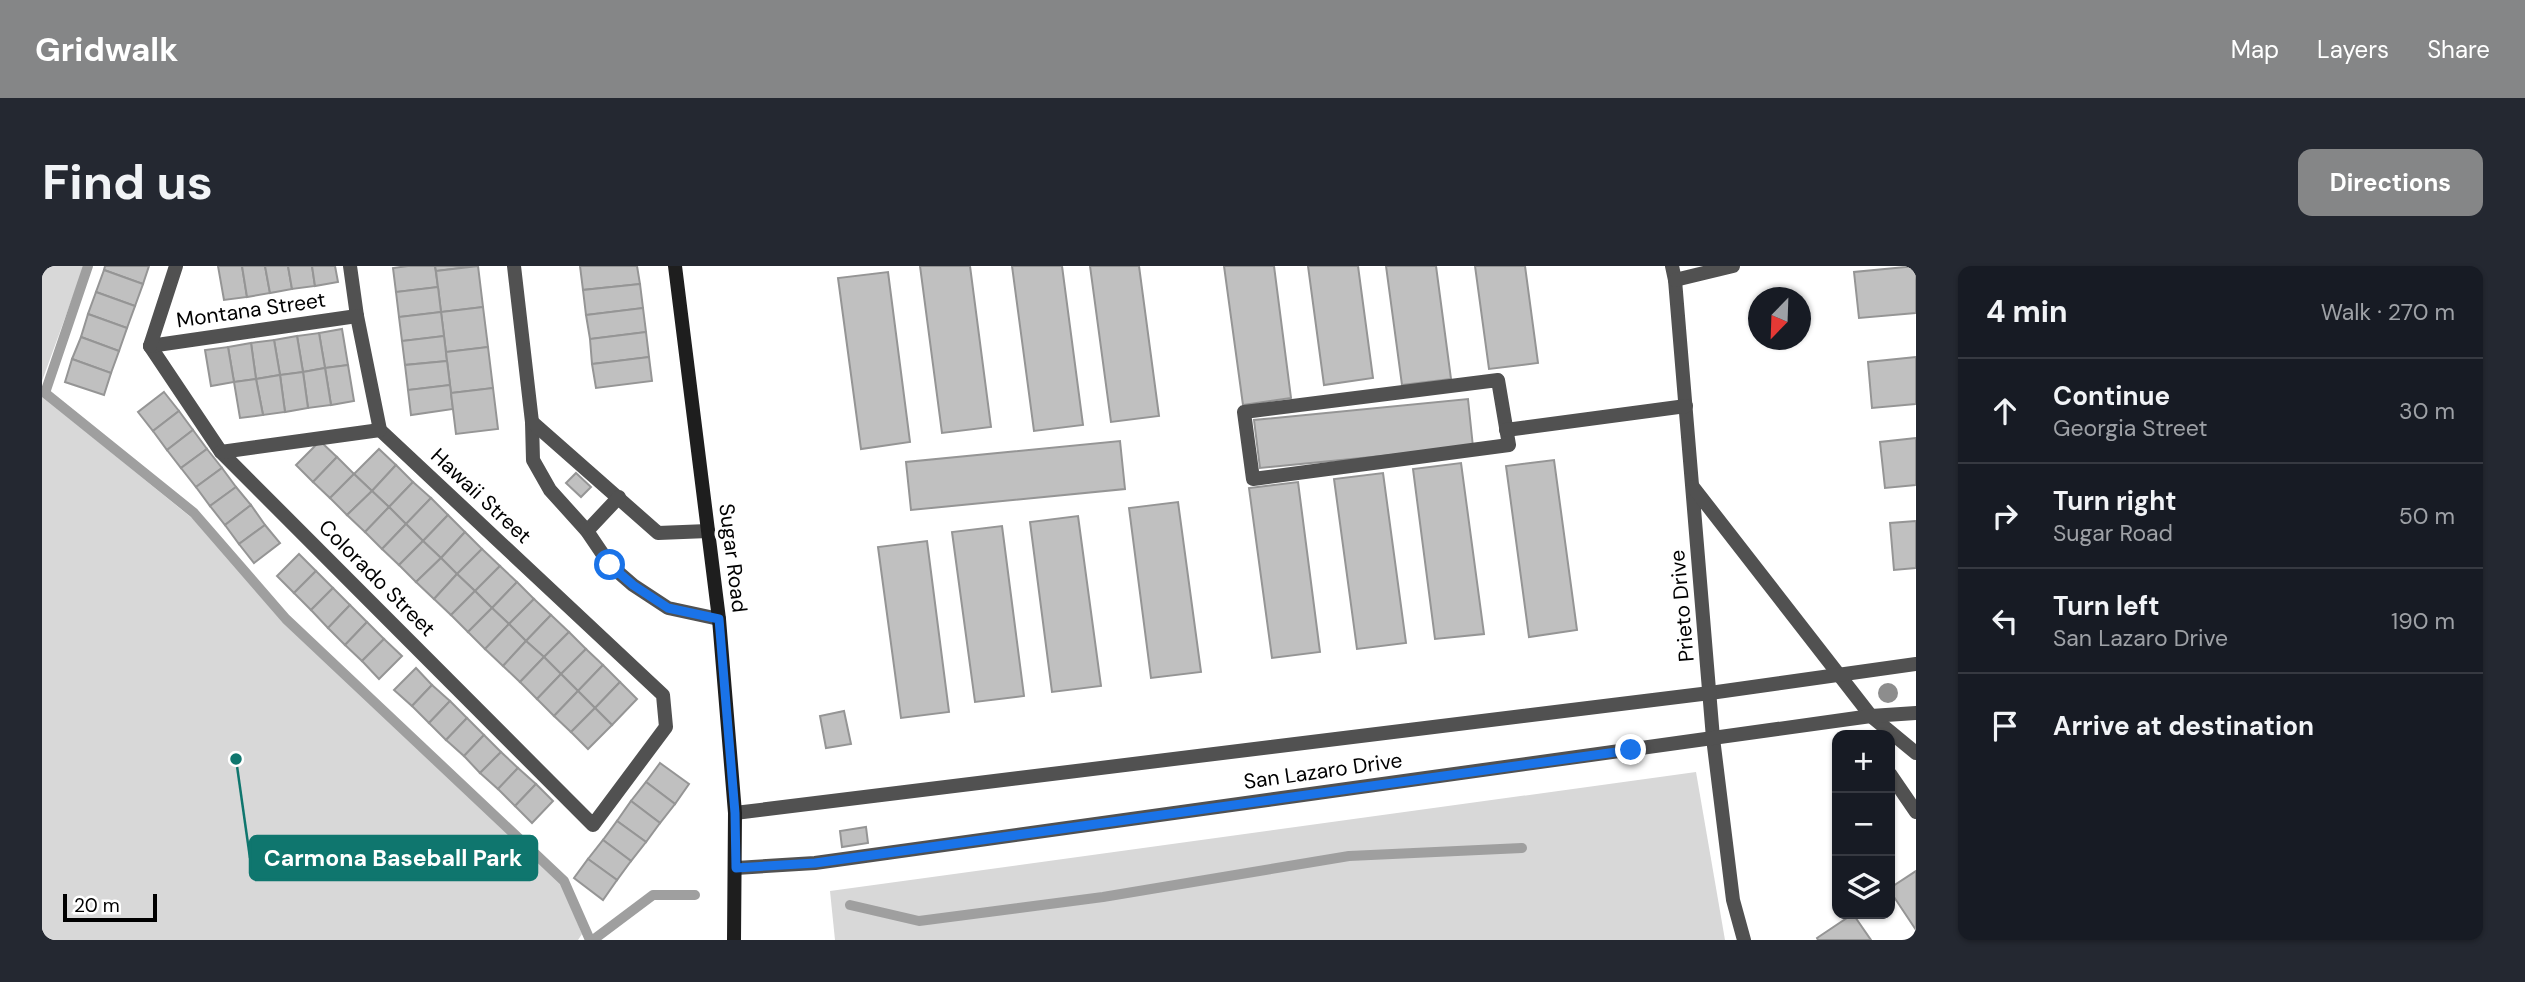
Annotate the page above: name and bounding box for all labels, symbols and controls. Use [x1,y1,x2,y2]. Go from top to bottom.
text: Gridwalk [35,28,178,71]
text: Map [2231,34,2279,65]
text: Layers [2317,34,2389,65]
text: Share [2427,34,2490,65]
button: Directions [2298,149,2483,216]
text: Find us [42,150,213,214]
street label: Montana Street [175,286,327,334]
north arrow [1748,287,1811,350]
text: 4 min [1986,292,2068,331]
text: Walk · 270 m [2321,297,2455,327]
text: Continue [2053,379,2170,413]
icon: ahead [1986,392,2024,430]
text: 30 m [2399,396,2455,426]
text: Georgia Street [2053,413,2208,443]
street label: Hawaii Street [425,442,537,550]
text: Turn right [2053,484,2177,518]
icon: right [1986,497,2024,535]
text: 50 m [2399,501,2455,531]
street label: Sugar Road [712,502,754,614]
street label: Colorado Street [312,513,442,643]
text: Sugar Road [2053,518,2173,548]
route start [594,549,625,580]
street label: Prieto Drive [1663,549,1701,663]
text: Turn left [2053,589,2160,623]
icon: left [1986,602,2024,640]
text: 190 m [2391,606,2455,636]
text: San Lazaro Drive [2053,623,2228,653]
icon: arrive [1986,707,2024,745]
text: Arrive at destination [2053,709,2314,743]
map controls [1832,730,1895,919]
button: + [1832,730,1895,793]
route end [1615,734,1646,765]
street label: San Lazaro Drive [1242,746,1404,796]
button: − [1832,793,1895,856]
callout: Carmona Baseball Park [250,836,537,880]
text: Carmona Baseball Park [264,843,522,873]
button: layers [1832,856,1895,919]
scale bar [63,891,158,923]
text: 20 m [74,893,120,918]

